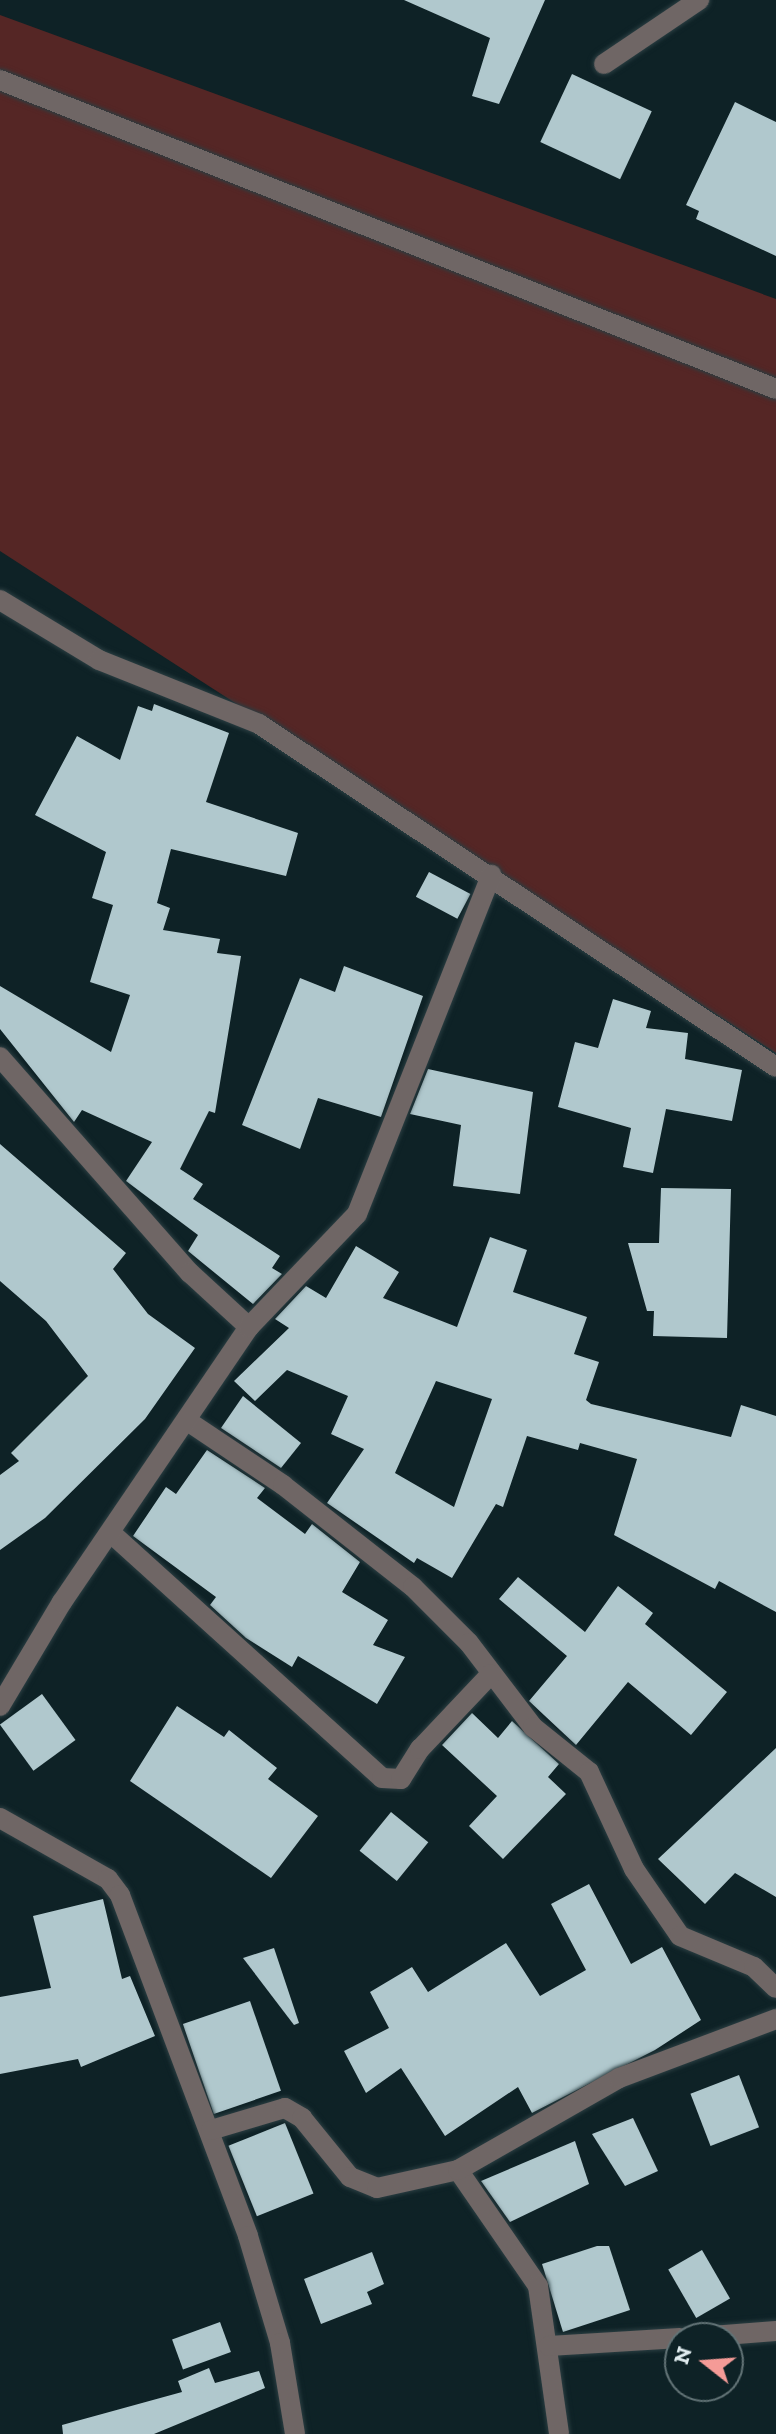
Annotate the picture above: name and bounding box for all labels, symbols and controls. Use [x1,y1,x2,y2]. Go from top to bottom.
north arrow [664,2322,744,2402]
text: N [667,2343,698,2367]

